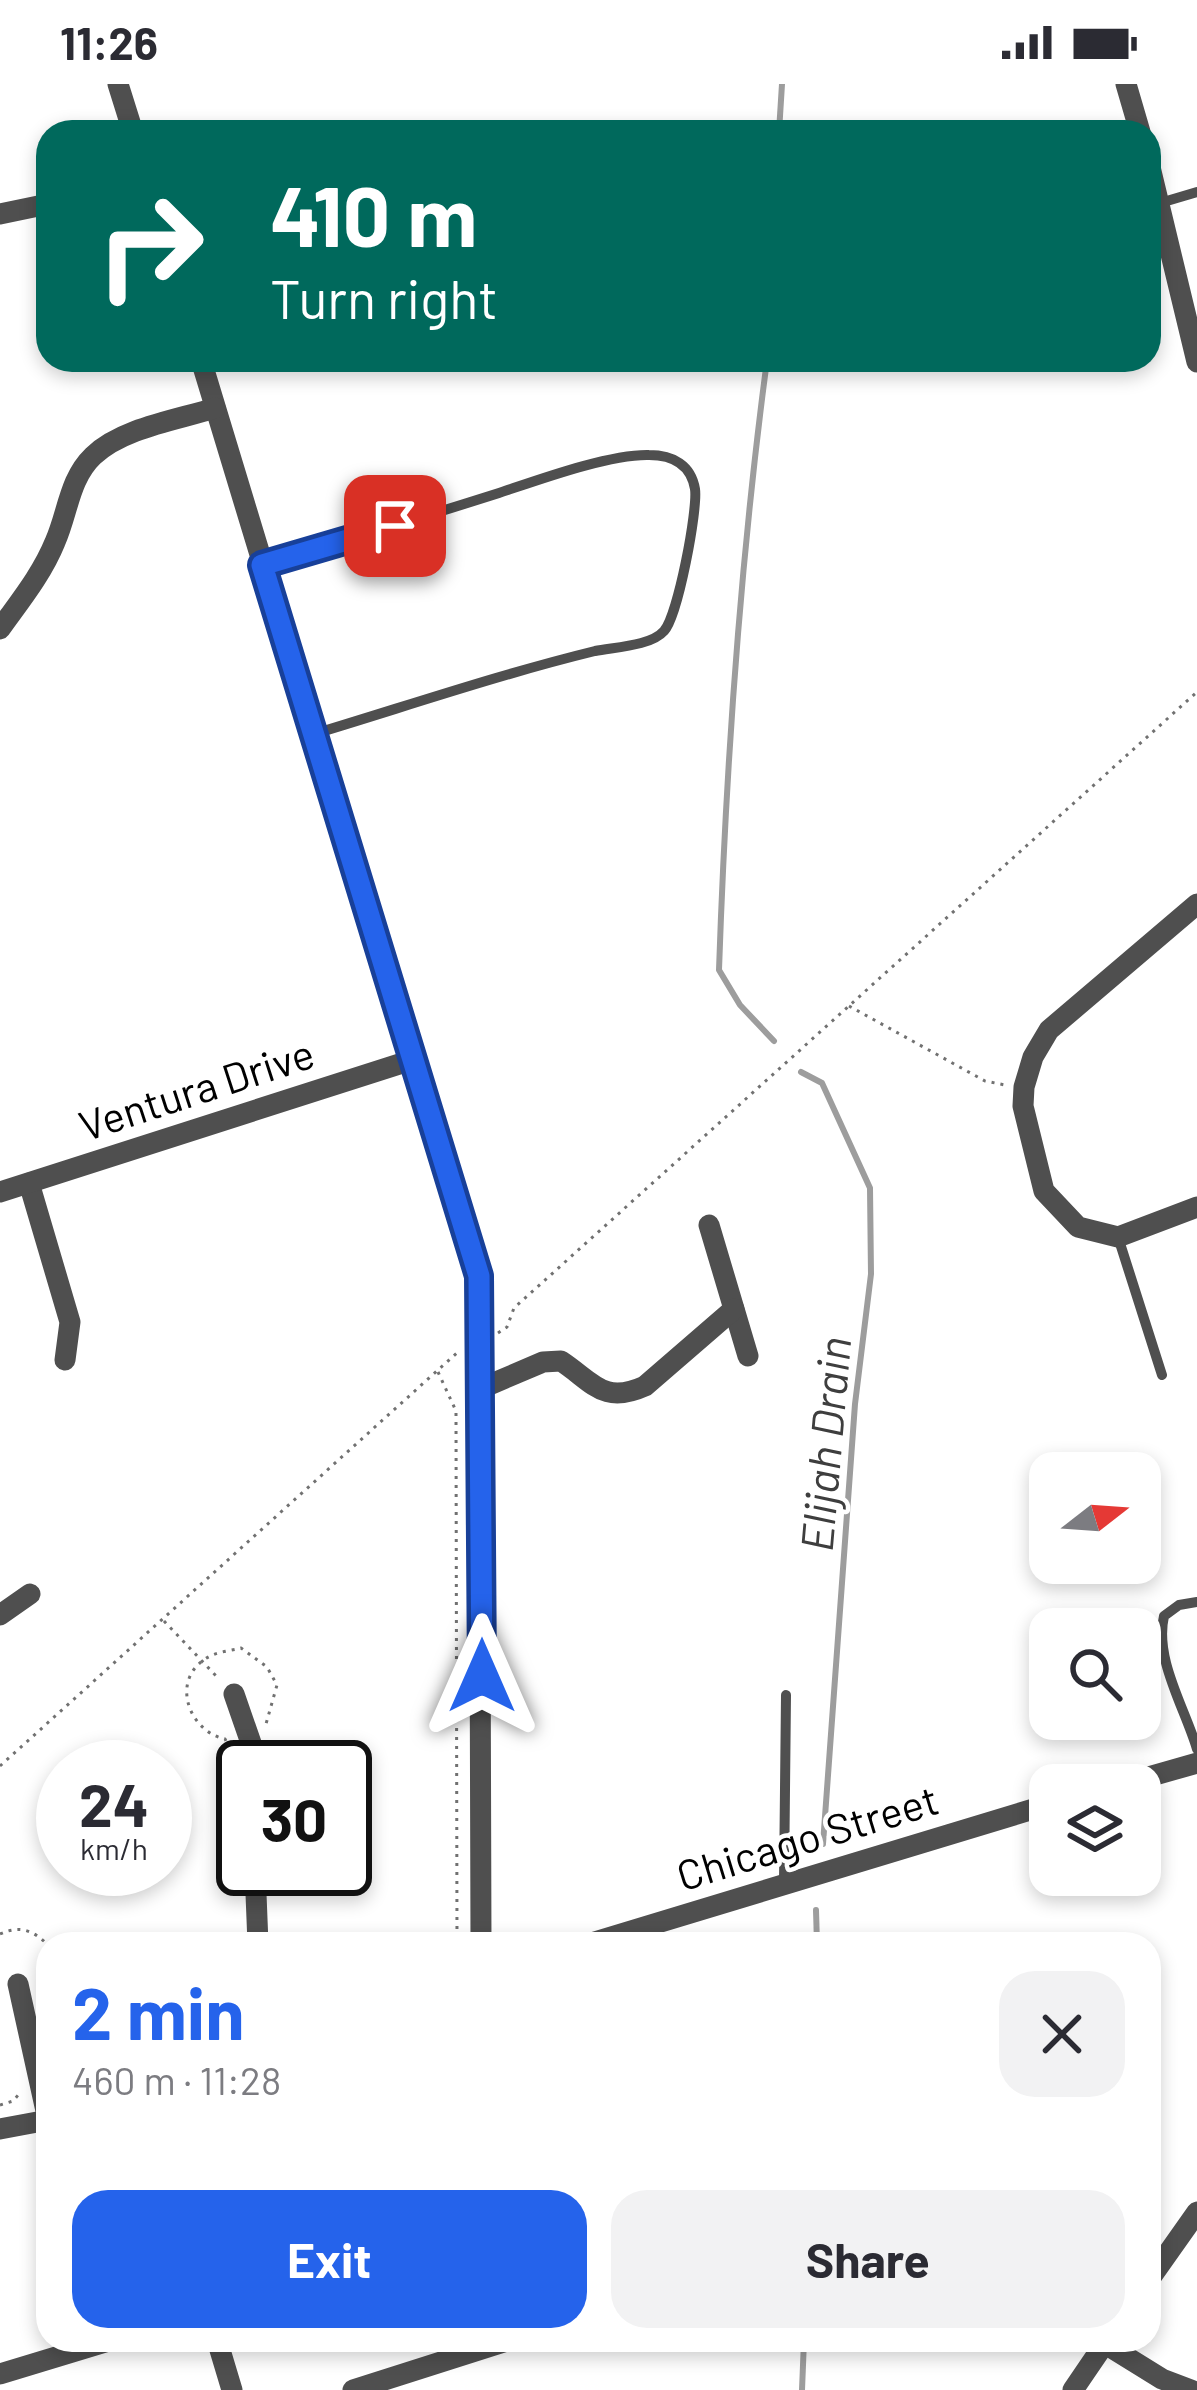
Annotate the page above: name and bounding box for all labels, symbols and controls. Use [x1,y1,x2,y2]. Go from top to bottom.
text: 11:26 [60,15,158,69]
text: 410 m [270,163,477,264]
icon: right [72,168,228,324]
text: Turn right [270,265,498,330]
pin [344,475,446,577]
icon: arrive [362,493,428,559]
street label: Ventura Drive [72,1026,320,1150]
water label: Elijah Drain [788,1334,860,1554]
north arrow [1029,1452,1161,1584]
map controls [1029,1452,1161,1896]
button: search [1029,1608,1161,1740]
position arrow [419,1613,545,1739]
speed limit sign: 30 [216,1740,372,1896]
button: layers [1029,1764,1161,1896]
text: 24 [79,1767,149,1839]
street label: Chicago Street [670,1773,944,1900]
text: km/h [80,1830,148,1866]
text: 2 min [72,1968,245,2054]
button: close [999,1971,1125,2097]
text: 460 m · 11:28 [72,2056,281,2103]
button: Exit [72,2190,587,2328]
button: Share [611,2190,1125,2328]

